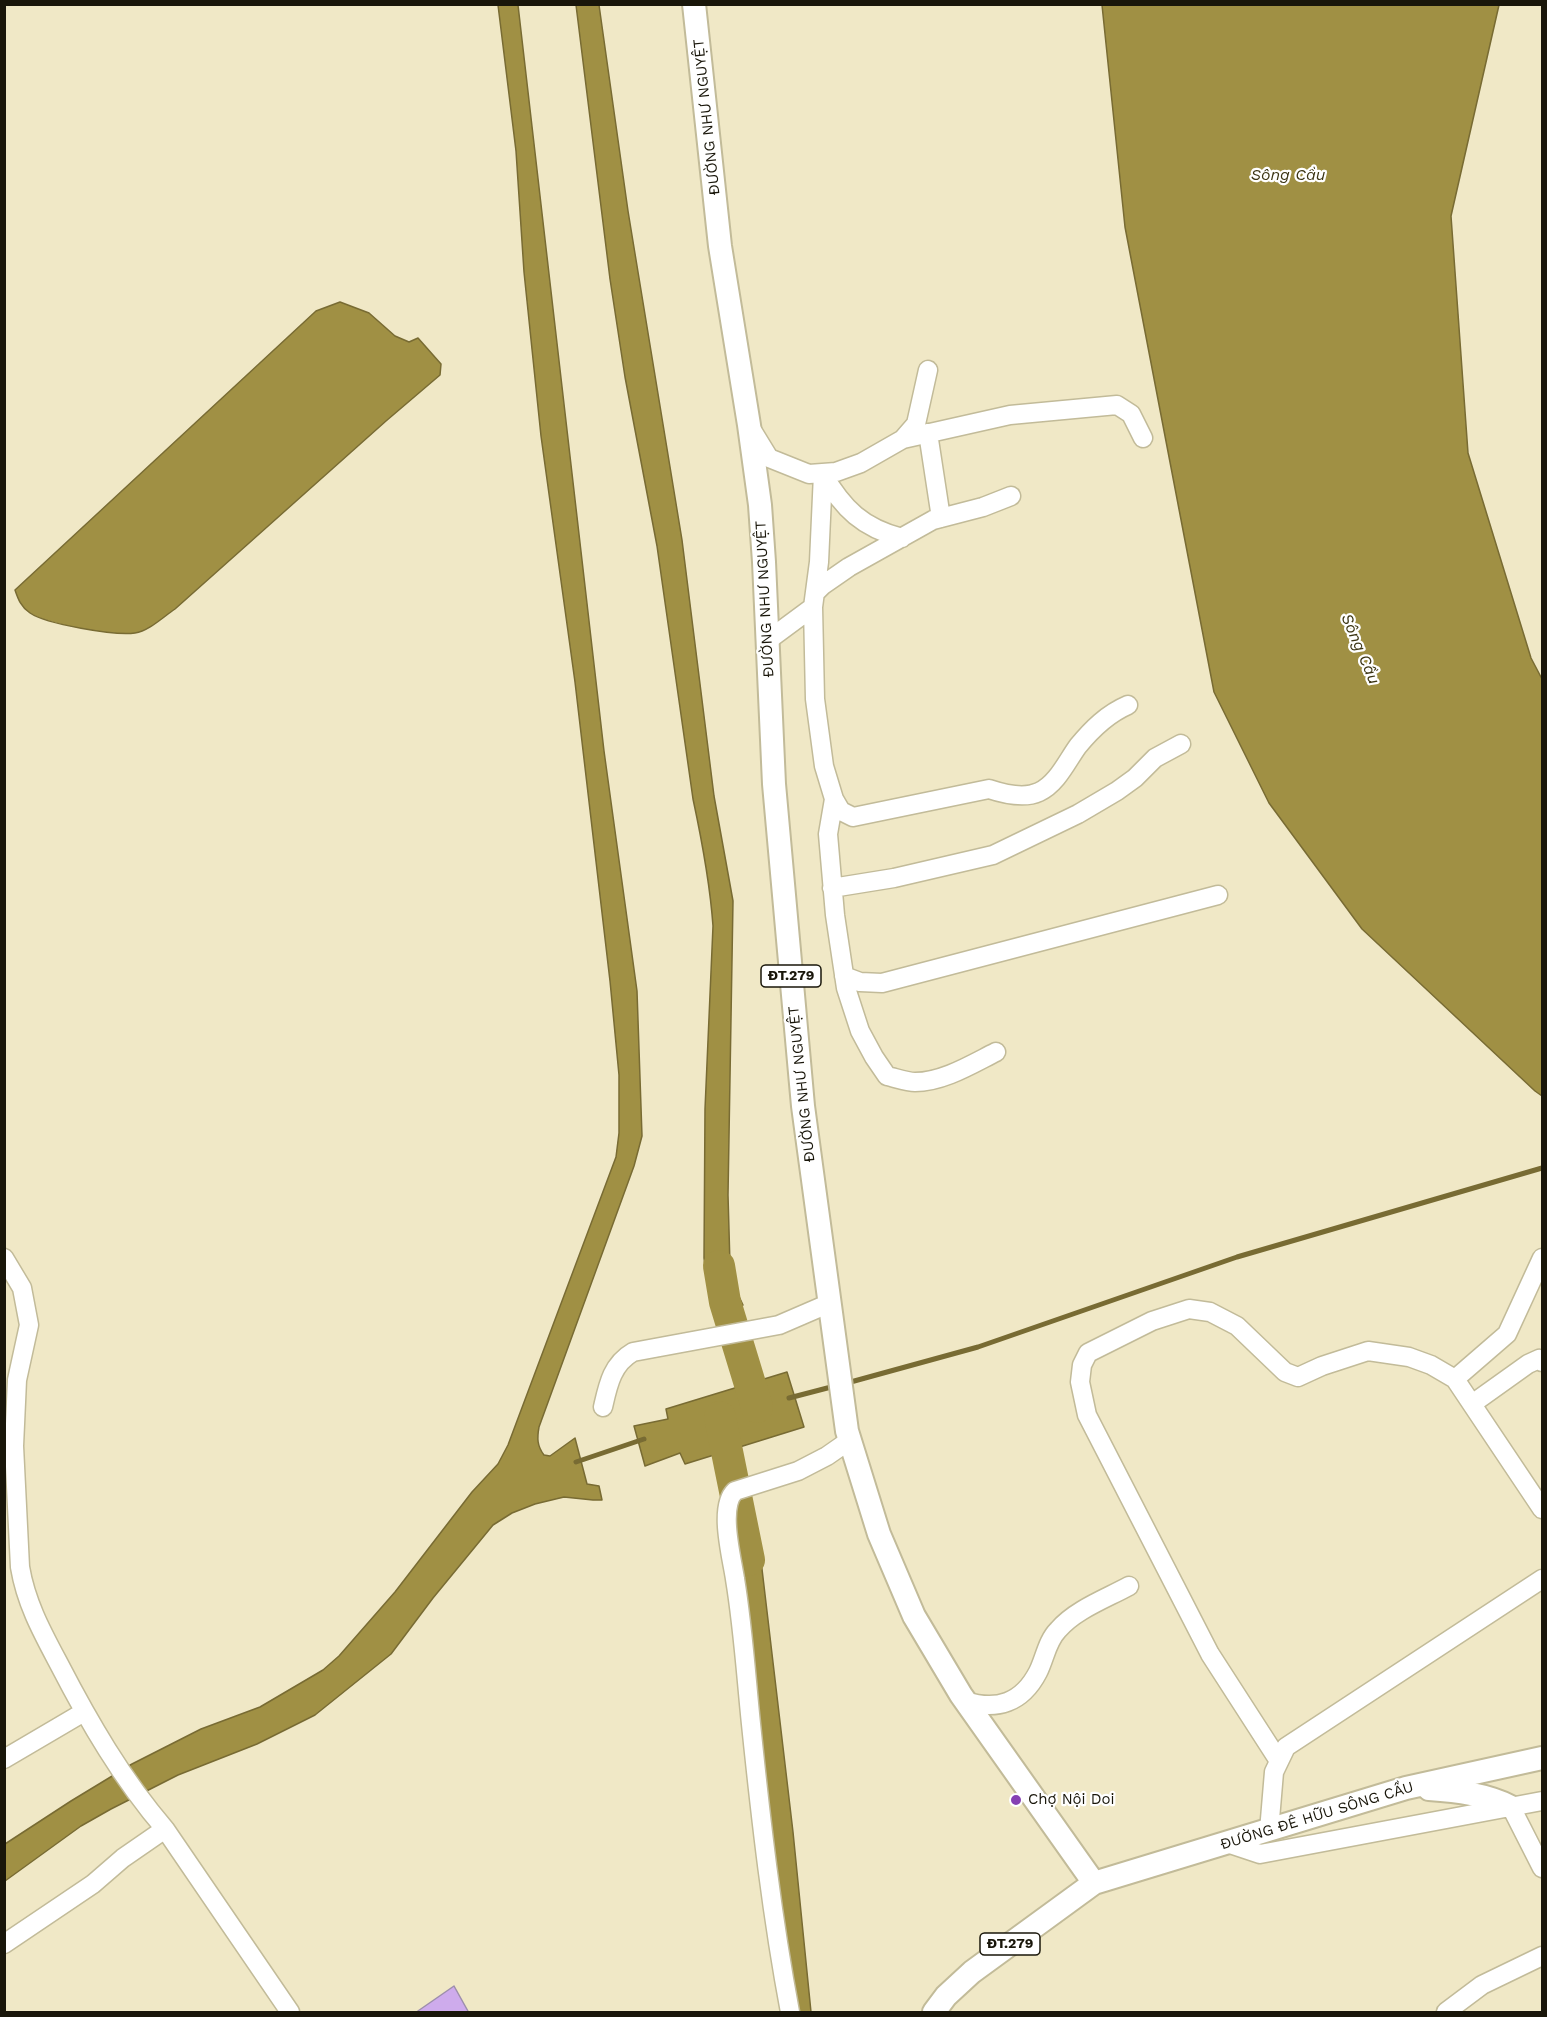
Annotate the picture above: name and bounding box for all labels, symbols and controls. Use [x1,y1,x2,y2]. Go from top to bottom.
street label: ĐƯỜNG NHƯ NGUYỆT [690,38,724,196]
water label: Sông Cầu [1251,165,1325,185]
street label: ĐƯỜNG NHƯ NGUYỆT [752,520,778,678]
water label: Sông Cầu [1337,611,1383,687]
road number: ĐT.279 [761,965,821,987]
street label: ĐƯỜNG NHƯ NGUYỆT [785,1005,819,1163]
street label: ĐƯỜNG ĐÊ HỮU SÔNG CẦU [1218,1778,1416,1854]
place label: Chợ Nội Doi [1028,1791,1114,1809]
marker: Chợ Nội Doi [1009,1793,1023,1807]
road number: ĐT.279 [980,1933,1040,1955]

